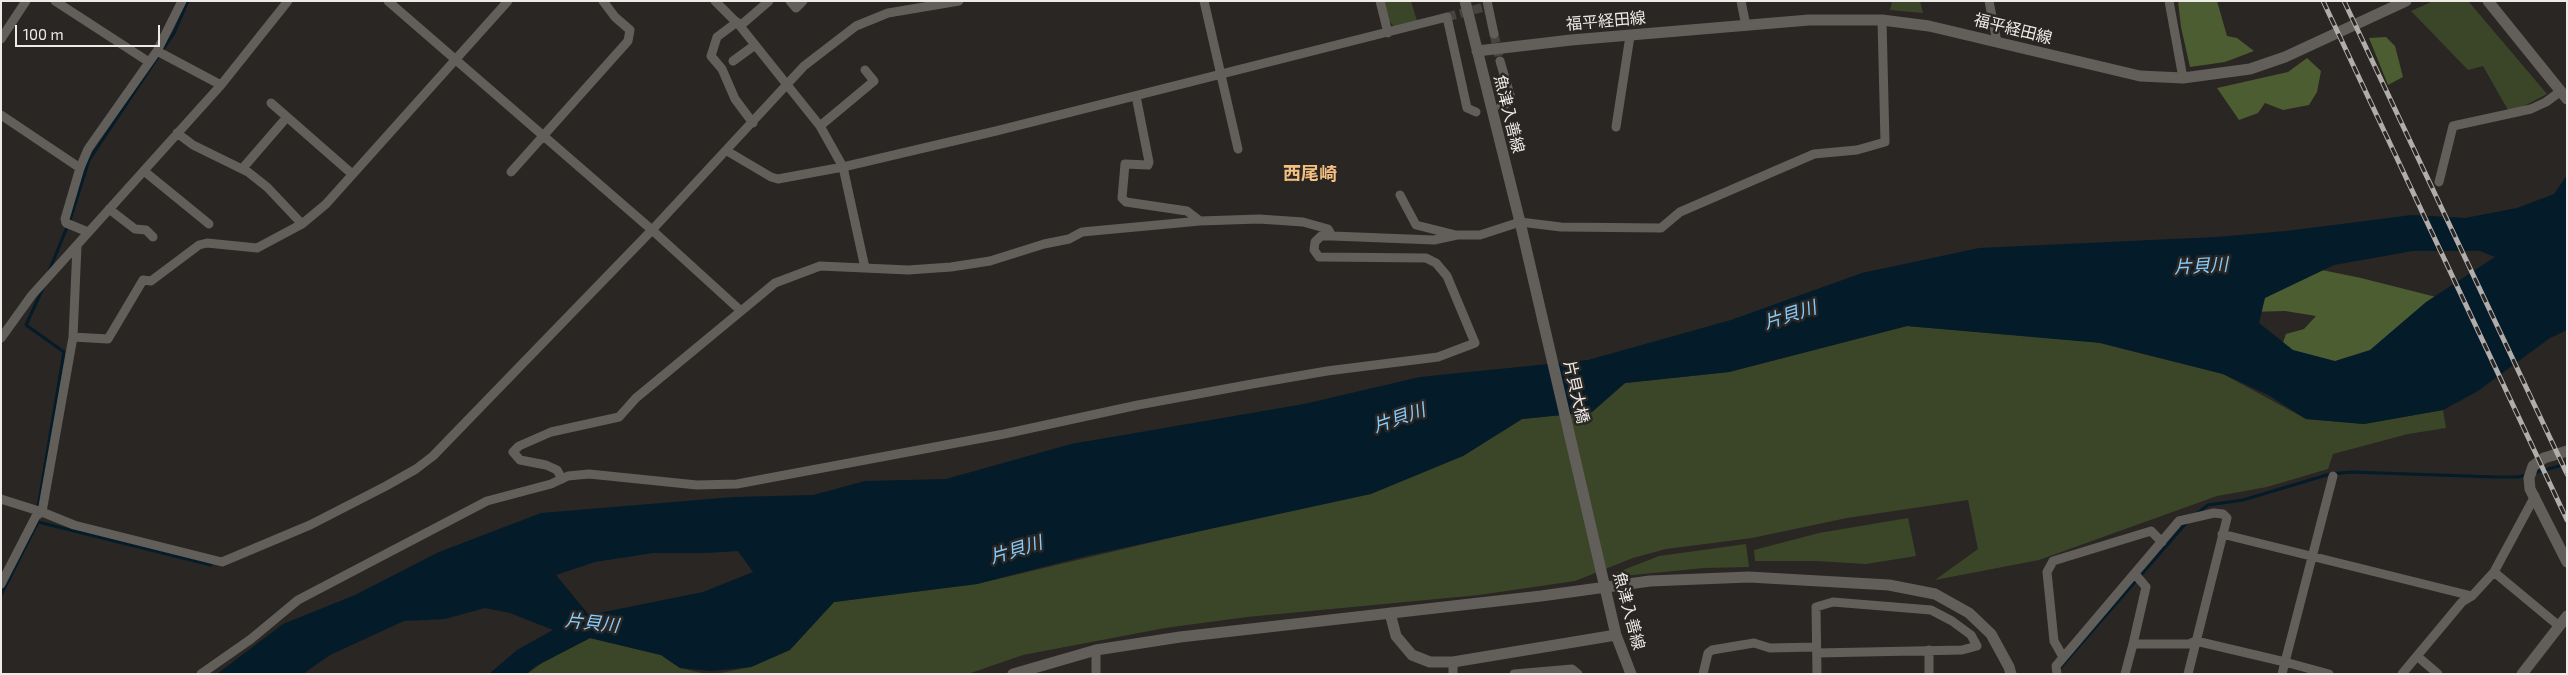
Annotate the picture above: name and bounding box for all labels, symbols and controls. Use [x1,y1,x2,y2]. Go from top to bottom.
street label: 福平経田線 [1565,8,1647,34]
street label: 福平経田線 [1972,10,2054,48]
scale bar [18,15,162,47]
text: 100 m [23,25,64,43]
street label: 魚津入善線 [1490,73,1528,155]
district label: 西尾崎 [1283,163,1337,185]
water label: 片貝川 [2173,254,2229,278]
water label: 片貝川 [1761,296,1819,334]
street label: 片貝大橋 [1559,359,1593,425]
water label: 片貝川 [1370,399,1428,437]
water label: 片貝川 [987,532,1045,568]
street label: 魚津入善線 [1609,570,1649,652]
water label: 片貝川 [564,609,620,637]

